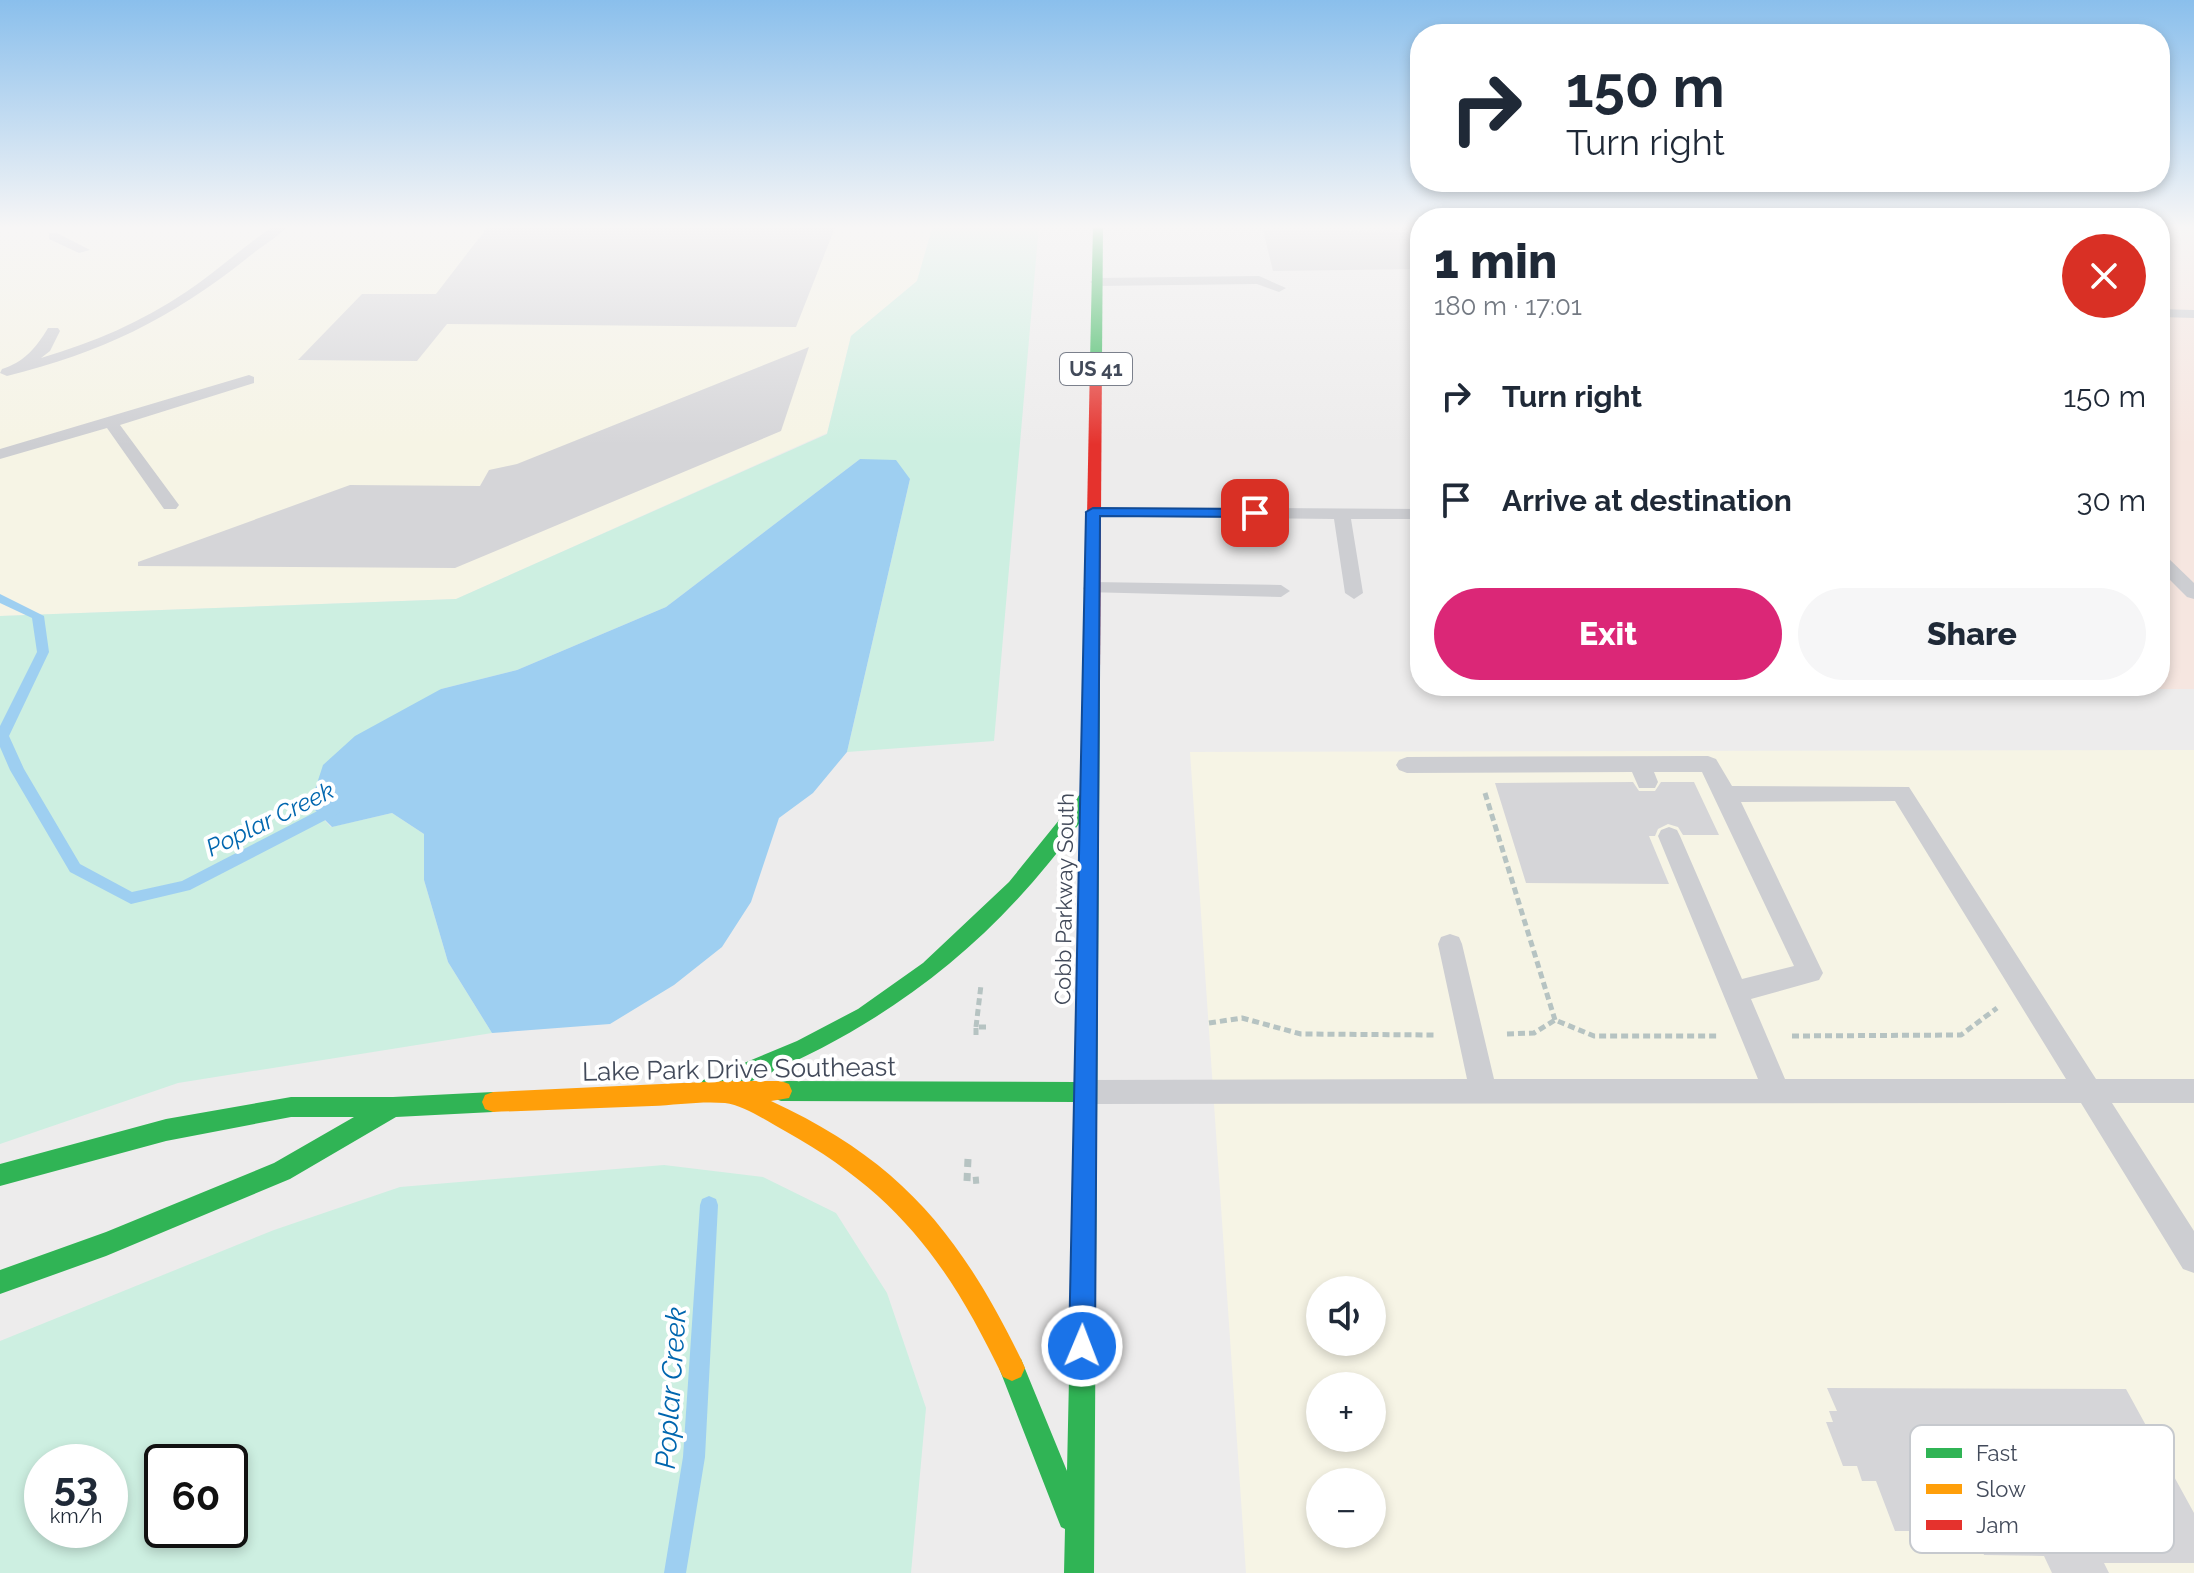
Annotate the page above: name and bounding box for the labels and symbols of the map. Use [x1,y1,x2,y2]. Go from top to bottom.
road number: US 41 [1060,353,1132,385]
pin [1221,479,1289,547]
water label: Poplar Creek [201,775,339,862]
street label: Cobb Parkway South [1049,793,1079,1005]
street label: Lake Park Drive Southeast [582,1051,897,1087]
position arrow [1040,1304,1124,1388]
water label: Poplar Creek [649,1306,693,1470]
legend [1910,1425,2174,1553]
text: Fast [1976,1440,2018,1466]
speed limit sign: 60 [144,1444,248,1548]
text: Slow [1976,1476,2026,1502]
text: Jam [1976,1512,2019,1538]

